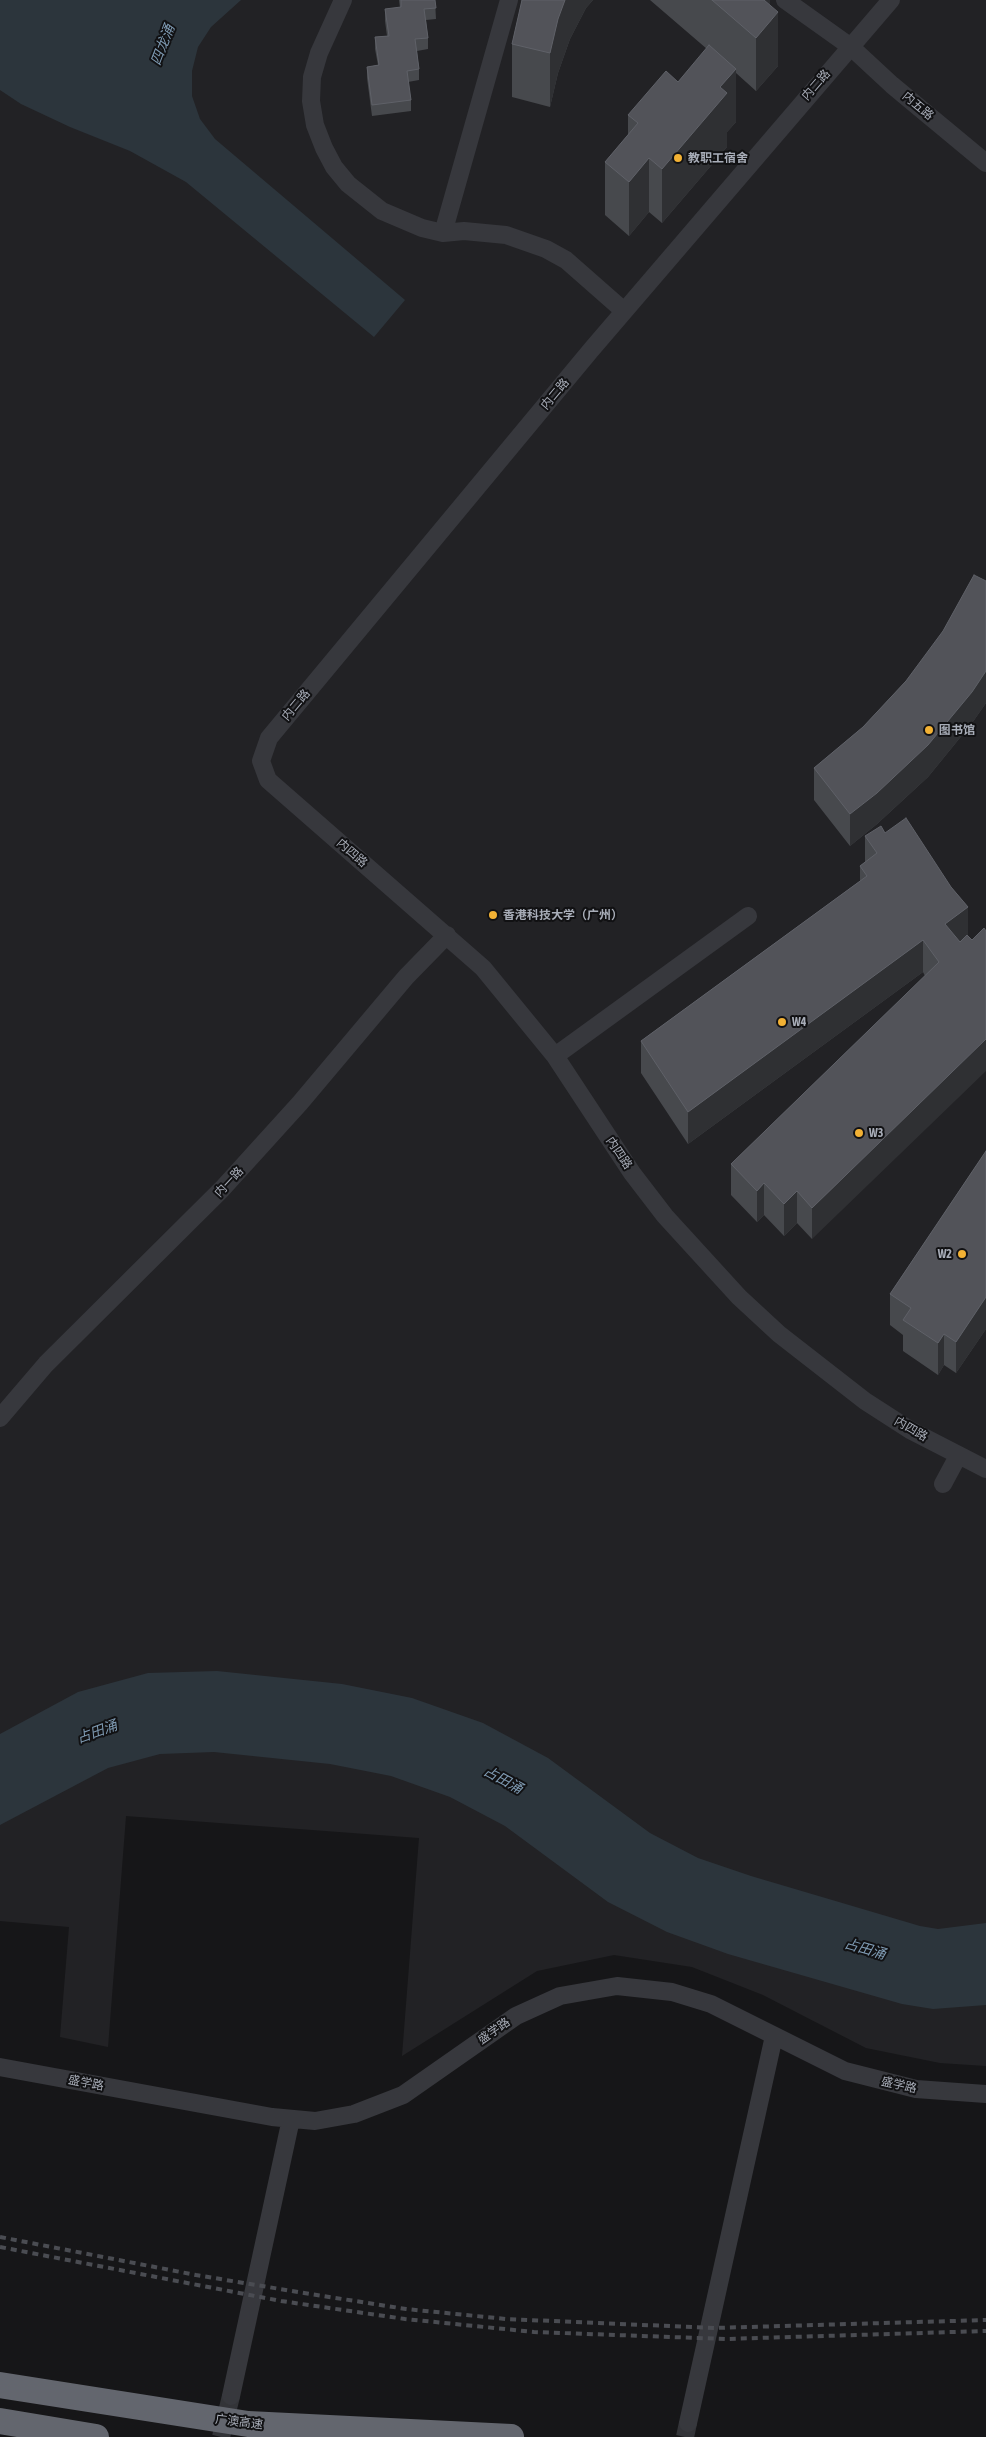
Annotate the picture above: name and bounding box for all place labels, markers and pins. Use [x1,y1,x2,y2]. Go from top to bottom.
place label: 教职工宿舍 [688,151,748,165]
marker: 教职工宿舍 [672,152,684,164]
place label: 图书馆 [939,723,975,737]
marker: 图书馆 [923,724,935,736]
place label: 香港科技大学（广州） [503,908,623,922]
marker: 香港科技大学（广州） [487,909,499,921]
place label: W4 [792,1015,806,1029]
marker: W4 [776,1016,788,1028]
place label: W3 [869,1126,883,1140]
marker: W3 [853,1127,865,1139]
place label: W2 [938,1247,952,1261]
marker: W2 [956,1248,968,1260]

